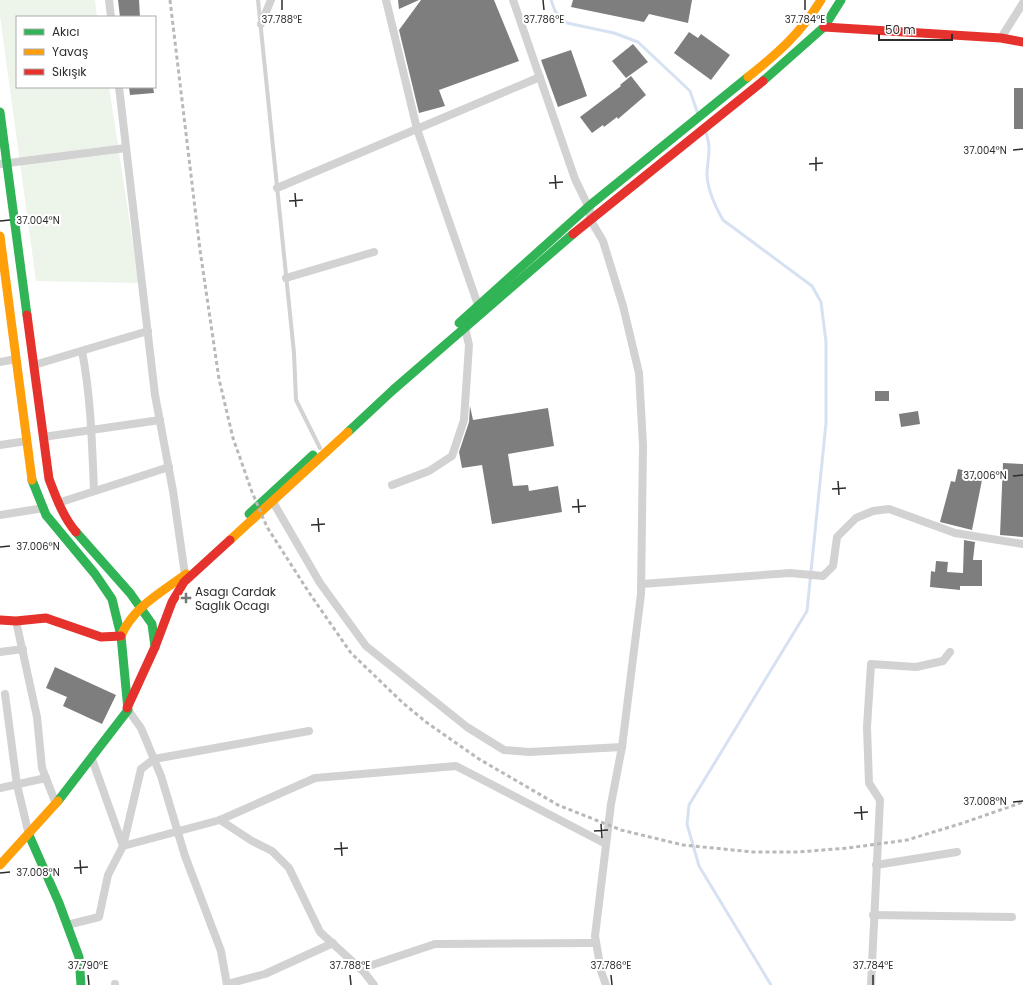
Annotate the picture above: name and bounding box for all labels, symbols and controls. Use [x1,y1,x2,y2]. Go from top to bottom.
text: 37.788°E [262,12,302,27]
text: 37.786°E [524,12,564,27]
text: 37.784°E [785,12,825,27]
legend [16,16,156,88]
scale bar [879,16,952,42]
text: 50 m [885,21,916,38]
text: Akıcı [52,23,80,40]
text: Yavaş [52,43,88,60]
text: Sıkışık [52,63,87,80]
text: 37.004°N [963,143,1007,158]
text: 37.004°N [16,213,60,228]
text: 37.006°N [963,468,1007,483]
text: 37.006°N [16,539,60,554]
place label: Asagı Cardak Saglık Ocagı [195,583,277,614]
marker: Asagı Cardak Saglık Ocagı [180,592,192,604]
text: 37.008°N [963,794,1007,809]
text: 37.008°N [16,865,60,880]
text: 37.790°E [68,958,108,973]
text: 37.788°E [330,958,370,973]
text: 37.786°E [591,958,631,973]
text: 37.784°E [853,958,893,973]

